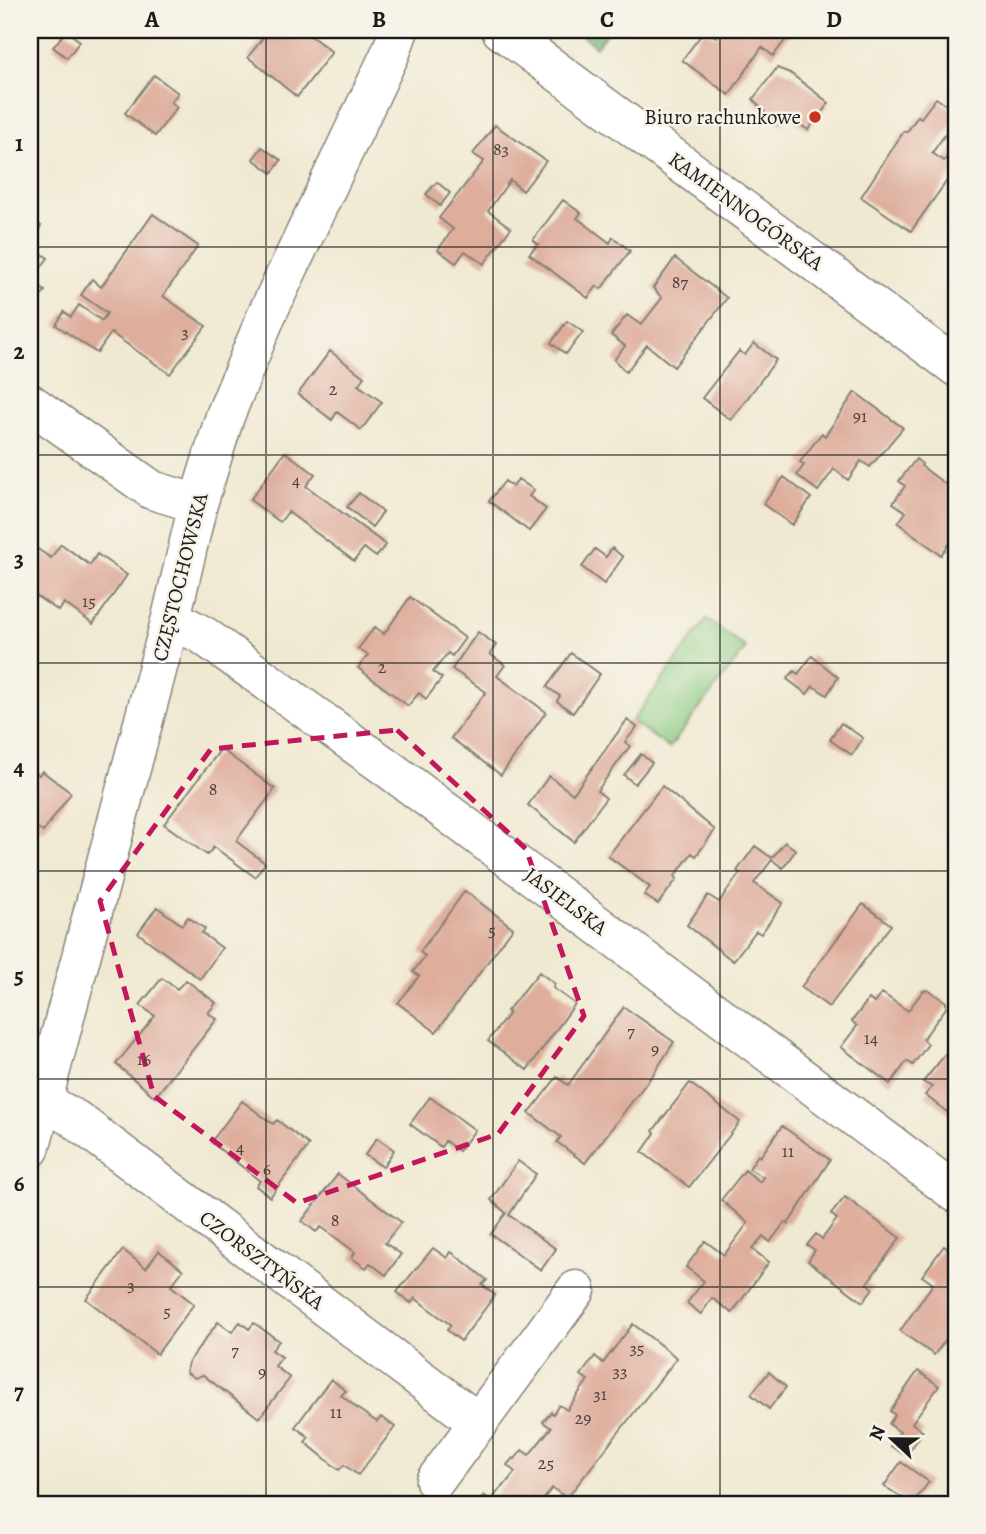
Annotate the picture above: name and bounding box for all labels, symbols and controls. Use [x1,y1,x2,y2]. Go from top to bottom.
text: A [144,4,160,35]
text: B [372,4,386,35]
text: C [600,4,614,35]
text: D [826,4,842,35]
place label: Biuro rachunkowe [644,103,801,131]
marker: Biuro rachunkowe [807,109,823,125]
text: 1 [15,128,23,159]
house number: 83 [493,137,509,161]
street label: KAMIENNOGÓRSKA [663,145,830,277]
house number: 87 [672,270,689,294]
house number: 3 [181,320,189,344]
text: 2 [13,336,25,367]
house number: 2 [329,377,338,401]
house number: 91 [853,404,867,428]
house number: 4 [292,468,300,492]
street label: CZĘSTOCHOWSKA [146,489,215,664]
text: 3 [14,544,24,575]
house number: 15 [82,589,96,613]
house number: 2 [378,655,387,679]
text: 4 [14,752,25,783]
house number: 8 [209,777,217,801]
street label: JASIELSKA [519,861,614,942]
house number: 5 [488,918,496,942]
text: 5 [14,960,24,991]
house number: 7 [627,1019,635,1043]
house number: 14 [864,1026,878,1050]
house number: 9 [651,1037,659,1061]
house number: 16 [137,1047,151,1071]
house number: 4 [236,1135,244,1159]
house number: 11 [782,1139,794,1163]
house number: 6 [263,1157,271,1181]
text: 6 [14,1168,25,1199]
street label: CZORSZTYŃSKA [194,1204,331,1317]
house number: 8 [331,1208,339,1232]
house number: 3 [127,1273,135,1297]
house number: 5 [163,1299,171,1323]
house number: 35 [629,1336,645,1360]
house number: 7 [231,1338,239,1362]
house number: 33 [613,1359,627,1383]
house number: 9 [258,1360,266,1384]
text: 7 [14,1376,24,1407]
house number: 31 [593,1382,607,1406]
house number: 11 [330,1400,342,1424]
north arrow [856,1404,926,1474]
house number: 29 [575,1406,591,1430]
text: N [863,1422,892,1444]
house number: 25 [538,1451,554,1475]

